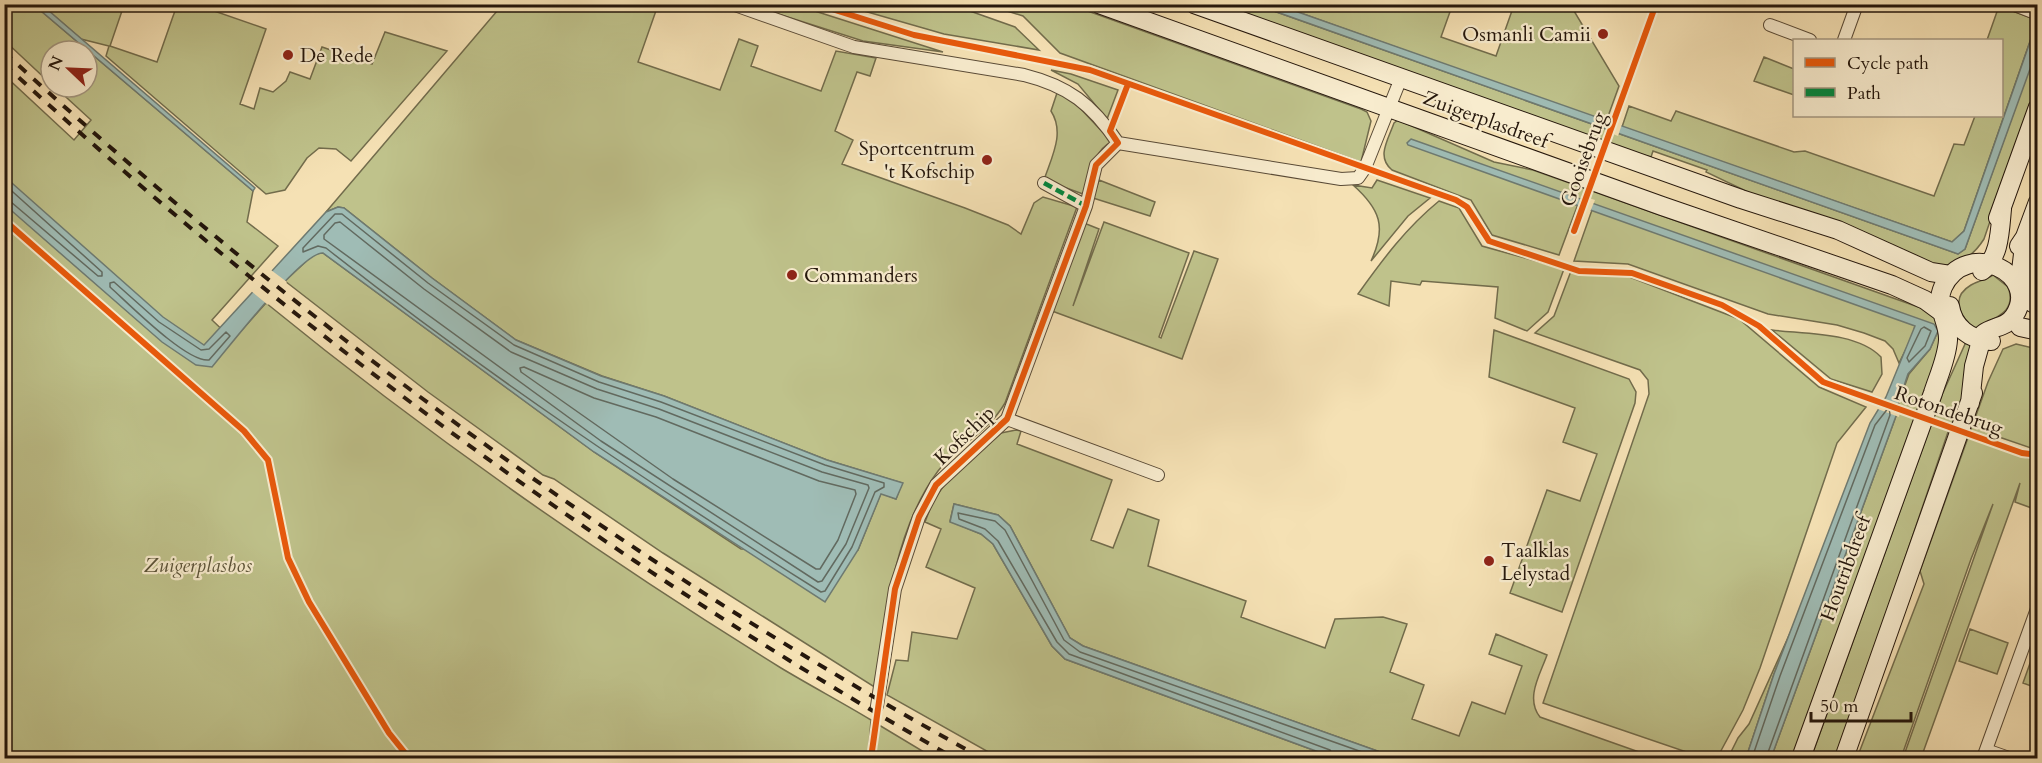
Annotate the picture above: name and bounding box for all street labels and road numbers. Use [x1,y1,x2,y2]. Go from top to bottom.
street label: Zuigerplasdreef [1419,84,1555,156]
street label: Gooisebrug [1554,107,1613,210]
street label: Rotondebrug [1891,379,2007,442]
street label: Kofschip [928,400,1001,471]
street label: Houtribdreef [1814,509,1878,625]

